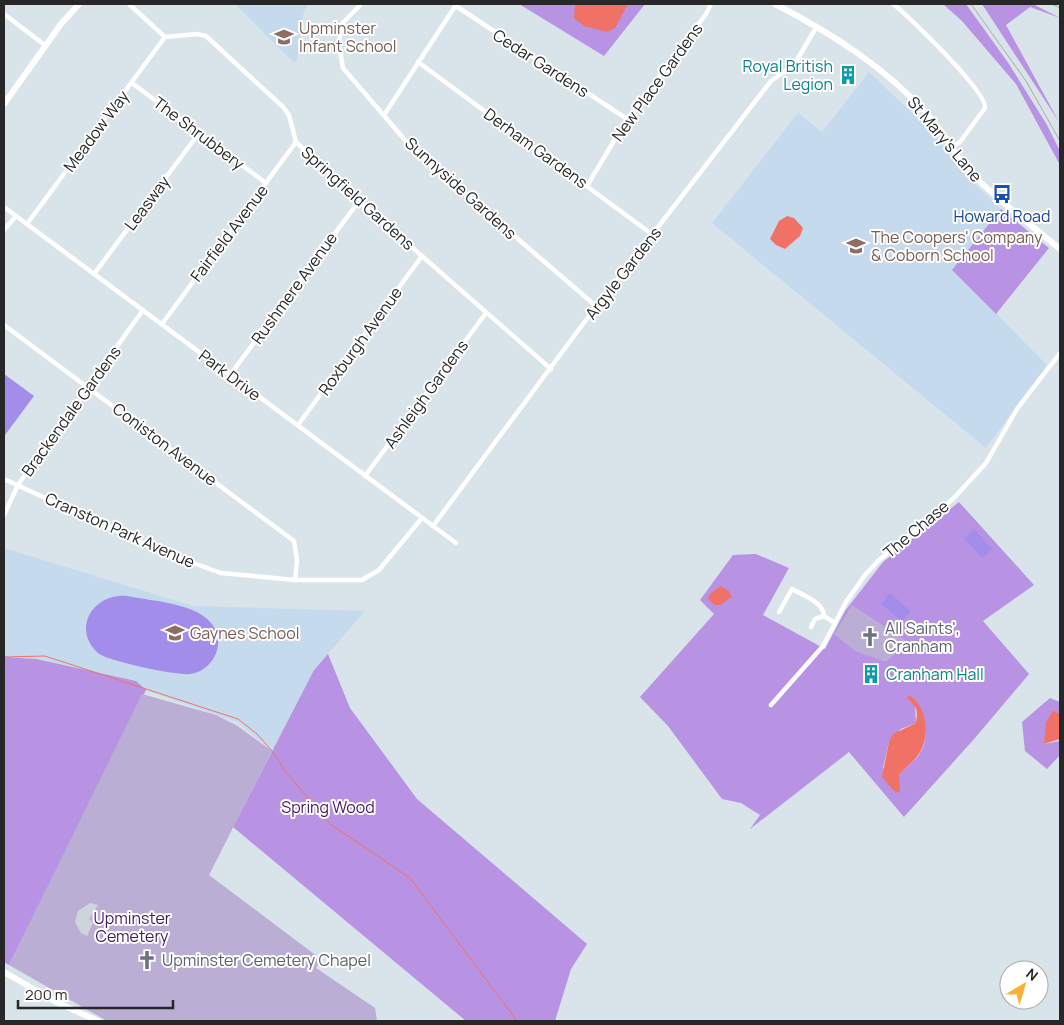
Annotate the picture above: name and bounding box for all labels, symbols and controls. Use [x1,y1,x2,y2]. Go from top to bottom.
place label: Upminster Infant School [299,17,397,57]
street label: New Place Gardens [607,18,707,146]
street label: Cedar Gardens [489,24,593,102]
school or university icon: Upminster Infant School [273,26,295,48]
place label: Royal British Legion [742,55,833,95]
building icon: Royal British Legion [837,64,859,86]
street label: Meadow Way [58,85,134,176]
street label: St Mary's Lane [903,91,987,187]
street label: The Shrubbery [149,92,249,175]
street label: Derham Gardens [480,103,592,193]
street label: Sunnyside Gardens [401,132,521,244]
street label: Springfield Gardens [297,141,419,255]
street label: Leasway [119,171,175,235]
street label: Fairfield Avenue [185,180,273,286]
bus stop icon: Howard Road [991,183,1013,205]
place label: Howard Road [954,205,1051,227]
street label: Argyle Gardens [580,222,666,324]
place label: The Coopers' Company & Coborn School [871,226,1043,266]
street label: Rushmere Avenue [246,228,342,348]
school or university icon: The Coopers' Company & Coborn School [845,235,867,257]
street label: Roxburgh Avenue [313,282,407,400]
street label: Ashleigh Gardens [379,335,473,453]
street label: Brackendale Gardens [16,341,126,481]
street label: Park Drive [194,344,266,406]
street label: Coniston Avenue [108,397,222,491]
street label: Cranston Park Avenue [42,487,198,573]
street label: The Chase [879,495,953,563]
place label: All Saints', Cranham [885,617,960,657]
school or university icon: Gaynes School [164,622,186,644]
place label: Gaynes School [190,622,299,644]
church icon: All Saints', Cranham [859,626,881,648]
building icon: Cranham Hall [860,663,882,685]
place label: Cranham Hall [886,663,984,685]
park label: Spring Wood [281,796,375,818]
park label: Upminster Cemetery [93,907,171,947]
church icon: Upminster Cemetery Chapel [136,949,158,971]
place label: Upminster Cemetery Chapel [162,949,371,971]
north arrow [999,960,1049,1010]
text: N [1022,964,1042,985]
scale bar [18,978,172,1010]
text: 200 m [25,984,68,1005]

